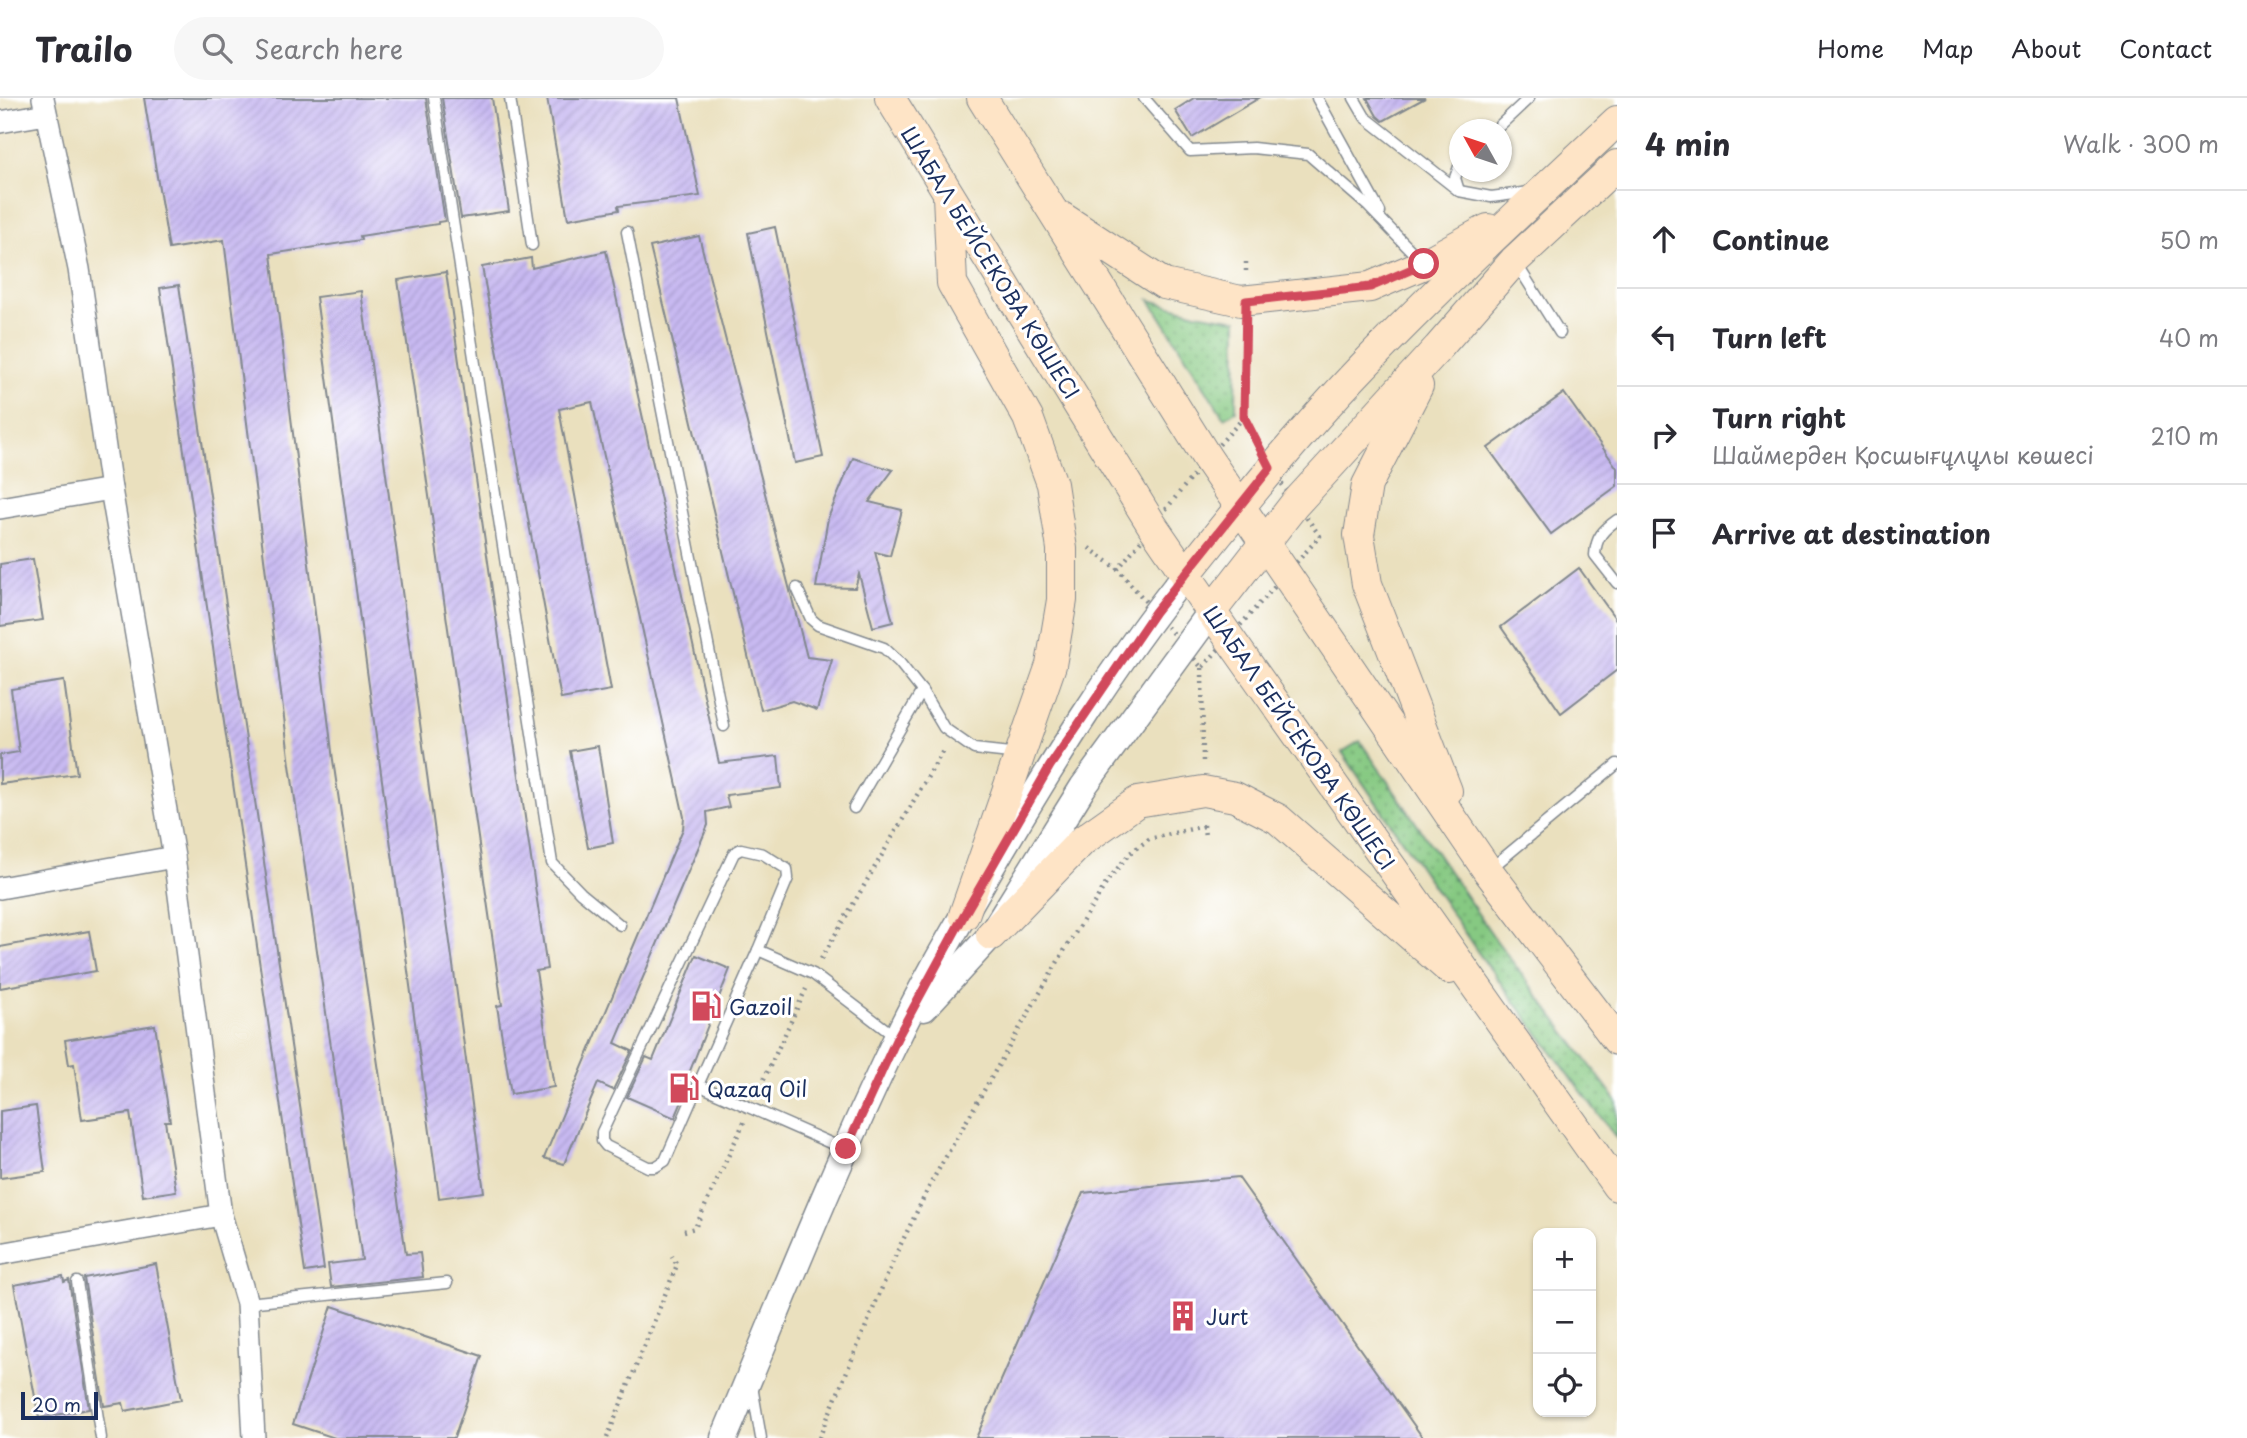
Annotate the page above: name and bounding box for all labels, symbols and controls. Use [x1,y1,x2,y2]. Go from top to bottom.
search box [174,17,664,80]
text: Trailo [35,23,132,73]
icon: search [198,29,236,67]
text: Search here [254,29,403,68]
text: Home [1817,30,1884,66]
text: Map [1922,30,1973,66]
text: About [2011,30,2081,66]
text: Contact [2119,30,2212,66]
north arrow [1449,119,1512,182]
street label: ШАБАЛ БЕЙСЕКОВА КӨШЕСІ [894,120,1088,404]
text: 4 min [1645,121,1731,166]
text: Walk · 300 m [2063,126,2219,161]
icon: ahead [1645,220,1683,258]
text: Continue [1712,220,1829,259]
text: 50 m [2159,222,2219,257]
route start [1408,248,1439,279]
icon: left [1645,318,1683,356]
text: Turn left [1712,318,1827,357]
text: 40 m [2159,320,2219,355]
text: Turn right [1712,398,1846,437]
icon: right [1645,416,1683,454]
text: 210 m [2151,418,2219,453]
text: Шаймерден Қосшығұлұлы көшесі [1712,437,2094,472]
icon: arrive [1645,514,1683,552]
text: Arrive at destination [1712,514,1991,553]
street label: ШАБАЛ БЕЙСЕКОВА КӨШЕСІ [1196,598,1404,876]
fuel station icon: Gazoil [689,989,723,1023]
place label: Gazoil [729,990,793,1022]
fuel station icon: Qazaq Oil [667,1071,701,1105]
place label: Qazaq Oil [707,1072,807,1104]
route end [830,1133,861,1164]
map controls [1533,1228,1596,1417]
button: + [1533,1228,1596,1291]
button: − [1533,1291,1596,1354]
building icon: Jurt [1166,1299,1200,1333]
place label: Jurt [1206,1300,1248,1332]
button: locate [1533,1354,1596,1417]
scale bar [21,1389,98,1421]
text: 20 m [32,1390,81,1418]

